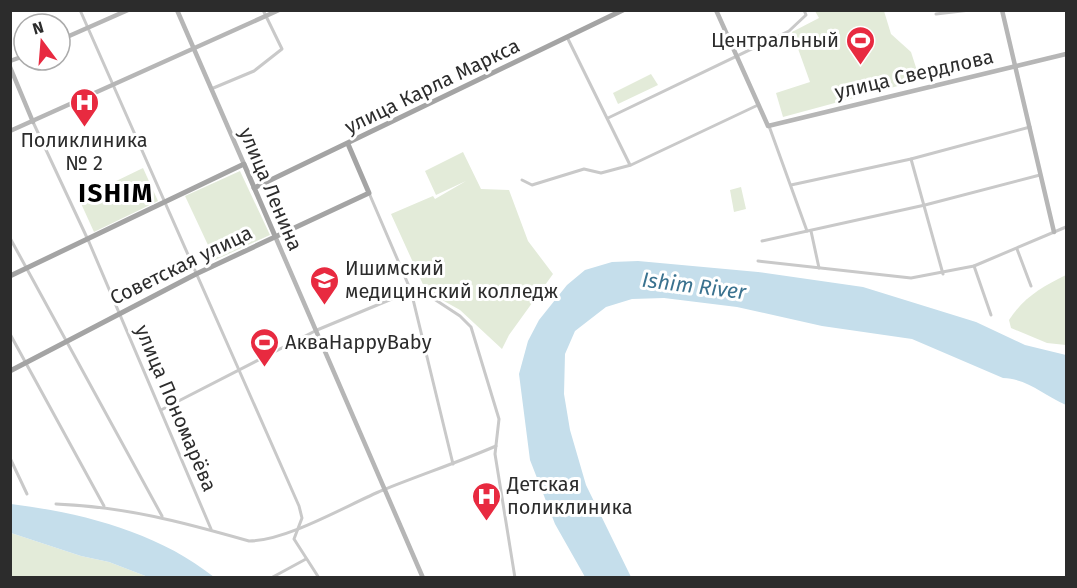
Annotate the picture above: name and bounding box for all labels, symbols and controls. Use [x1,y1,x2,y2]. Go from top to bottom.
north arrow [12,12,72,72]
text: N [30,17,46,39]
sports icon: Центральный [844,24,876,66]
place label: Центральный [711,28,839,52]
street label: улица Карла Маркса [341,33,523,139]
street label: улица Свердлова [832,44,996,104]
hospital icon: Поликлиника № 2 [68,86,100,128]
street label: улица Ленина [234,124,308,254]
place label: Поликлиника № 2 [20,128,148,175]
district label: ISHIM [78,178,154,209]
street label: Советская улица [106,220,256,310]
place label: Ишимский медицинский колледж [345,256,558,303]
school or university icon: Ишимский медицинский колледж [308,264,340,306]
water label: Ishim River [641,267,748,305]
street label: улица Пономарёва [130,321,222,495]
sports icon: АкваHappyBaby [248,326,280,368]
place label: АкваHappyBaby [285,330,432,354]
place label: Детская поликлиника [506,472,633,519]
hospital icon: Детская поликлиника [470,480,502,522]

